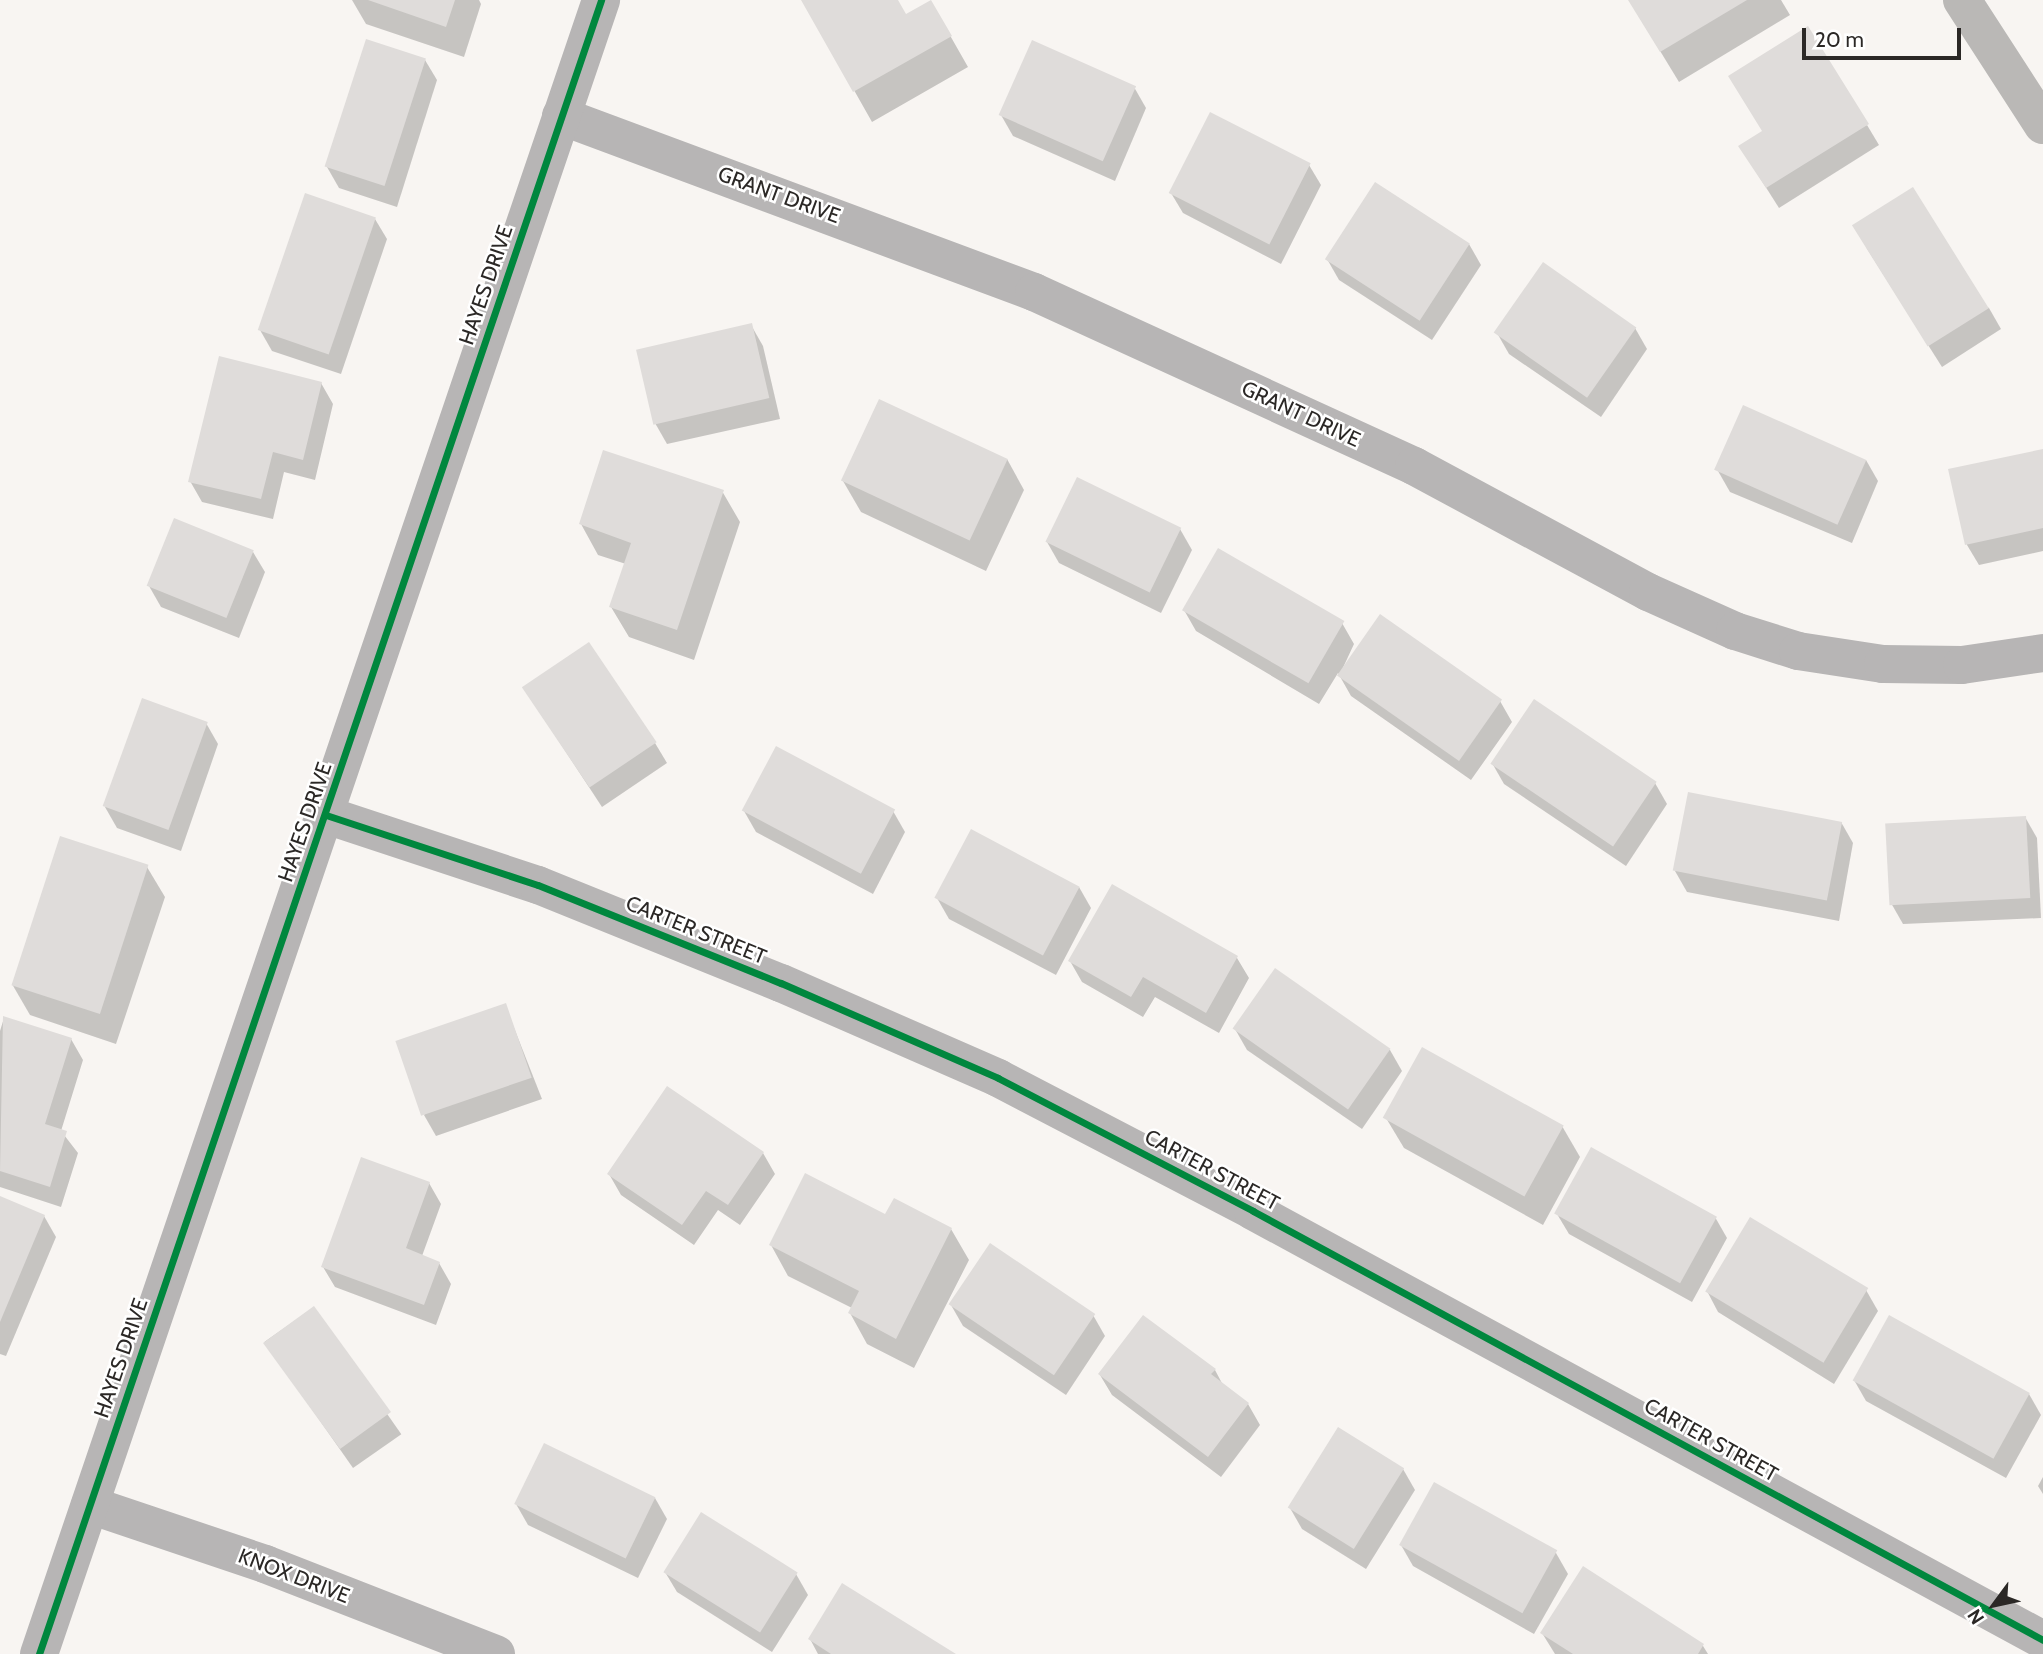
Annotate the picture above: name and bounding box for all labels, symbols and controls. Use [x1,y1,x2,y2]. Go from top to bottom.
scale bar [1805,14,1964,58]
text: 20 m [1815,27,1864,52]
street label: GRANT DRIVE [714,161,844,229]
street label: HAYES DRIVE [454,222,518,348]
street label: GRANT DRIVE [1238,376,1364,452]
street label: HAYES DRIVE [273,759,337,885]
street label: CARTER STREET [622,890,770,970]
street label: CARTER STREET [1140,1124,1284,1216]
street label: HAYES DRIVE [89,1295,153,1421]
street label: CARTER STREET [1640,1393,1782,1487]
street label: KNOX DRIVE [235,1543,353,1609]
north arrow [1959,1570,2029,1640]
text: N [1963,1605,1989,1629]

